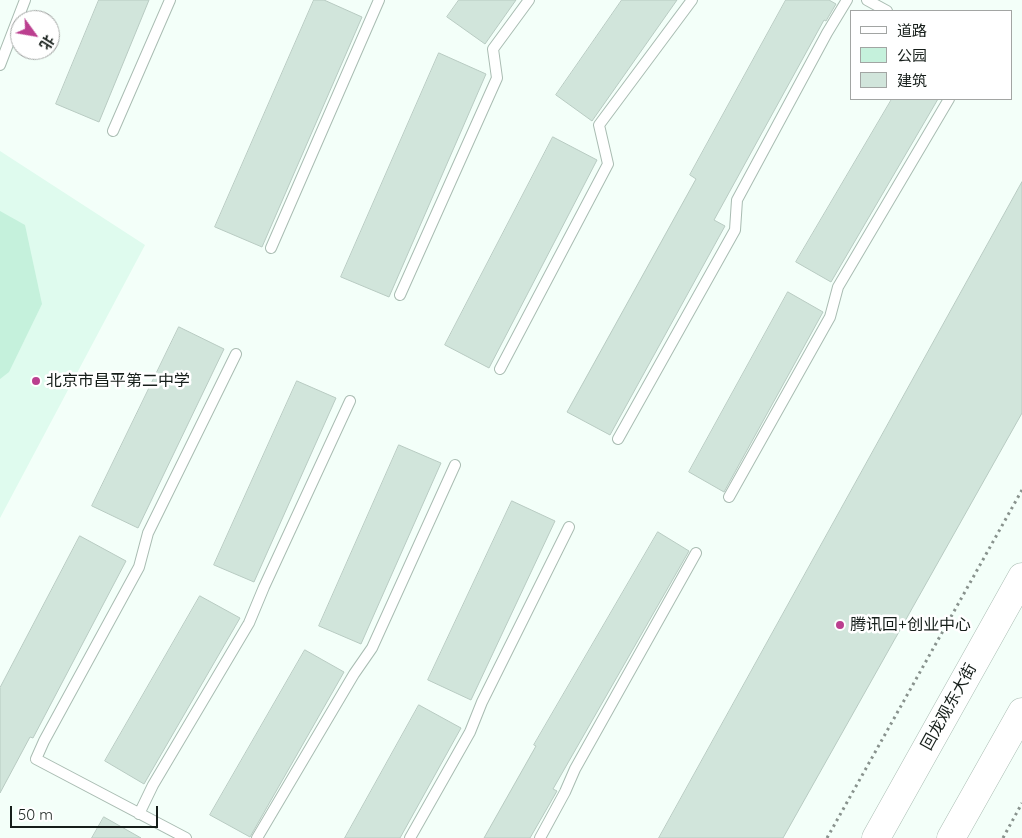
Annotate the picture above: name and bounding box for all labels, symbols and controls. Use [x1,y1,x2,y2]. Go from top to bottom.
north arrow [10,10,60,60]
legend [850,10,1012,100]
text: 道路 [897,21,927,40]
text: 北 [36,32,58,53]
text: 公园 [897,46,927,65]
text: 建筑 [897,71,927,90]
place label: 北京市昌平第二中学 [46,371,190,391]
marker: 北京市昌平第二中学 [30,375,42,387]
place label: 腾讯回+创业中心 [850,615,971,635]
marker: 腾讯回+创业中心 [834,619,846,631]
street label: 回龙观东大街 [917,660,981,754]
scale bar [12,796,160,828]
text: 50 m [18,805,53,824]

